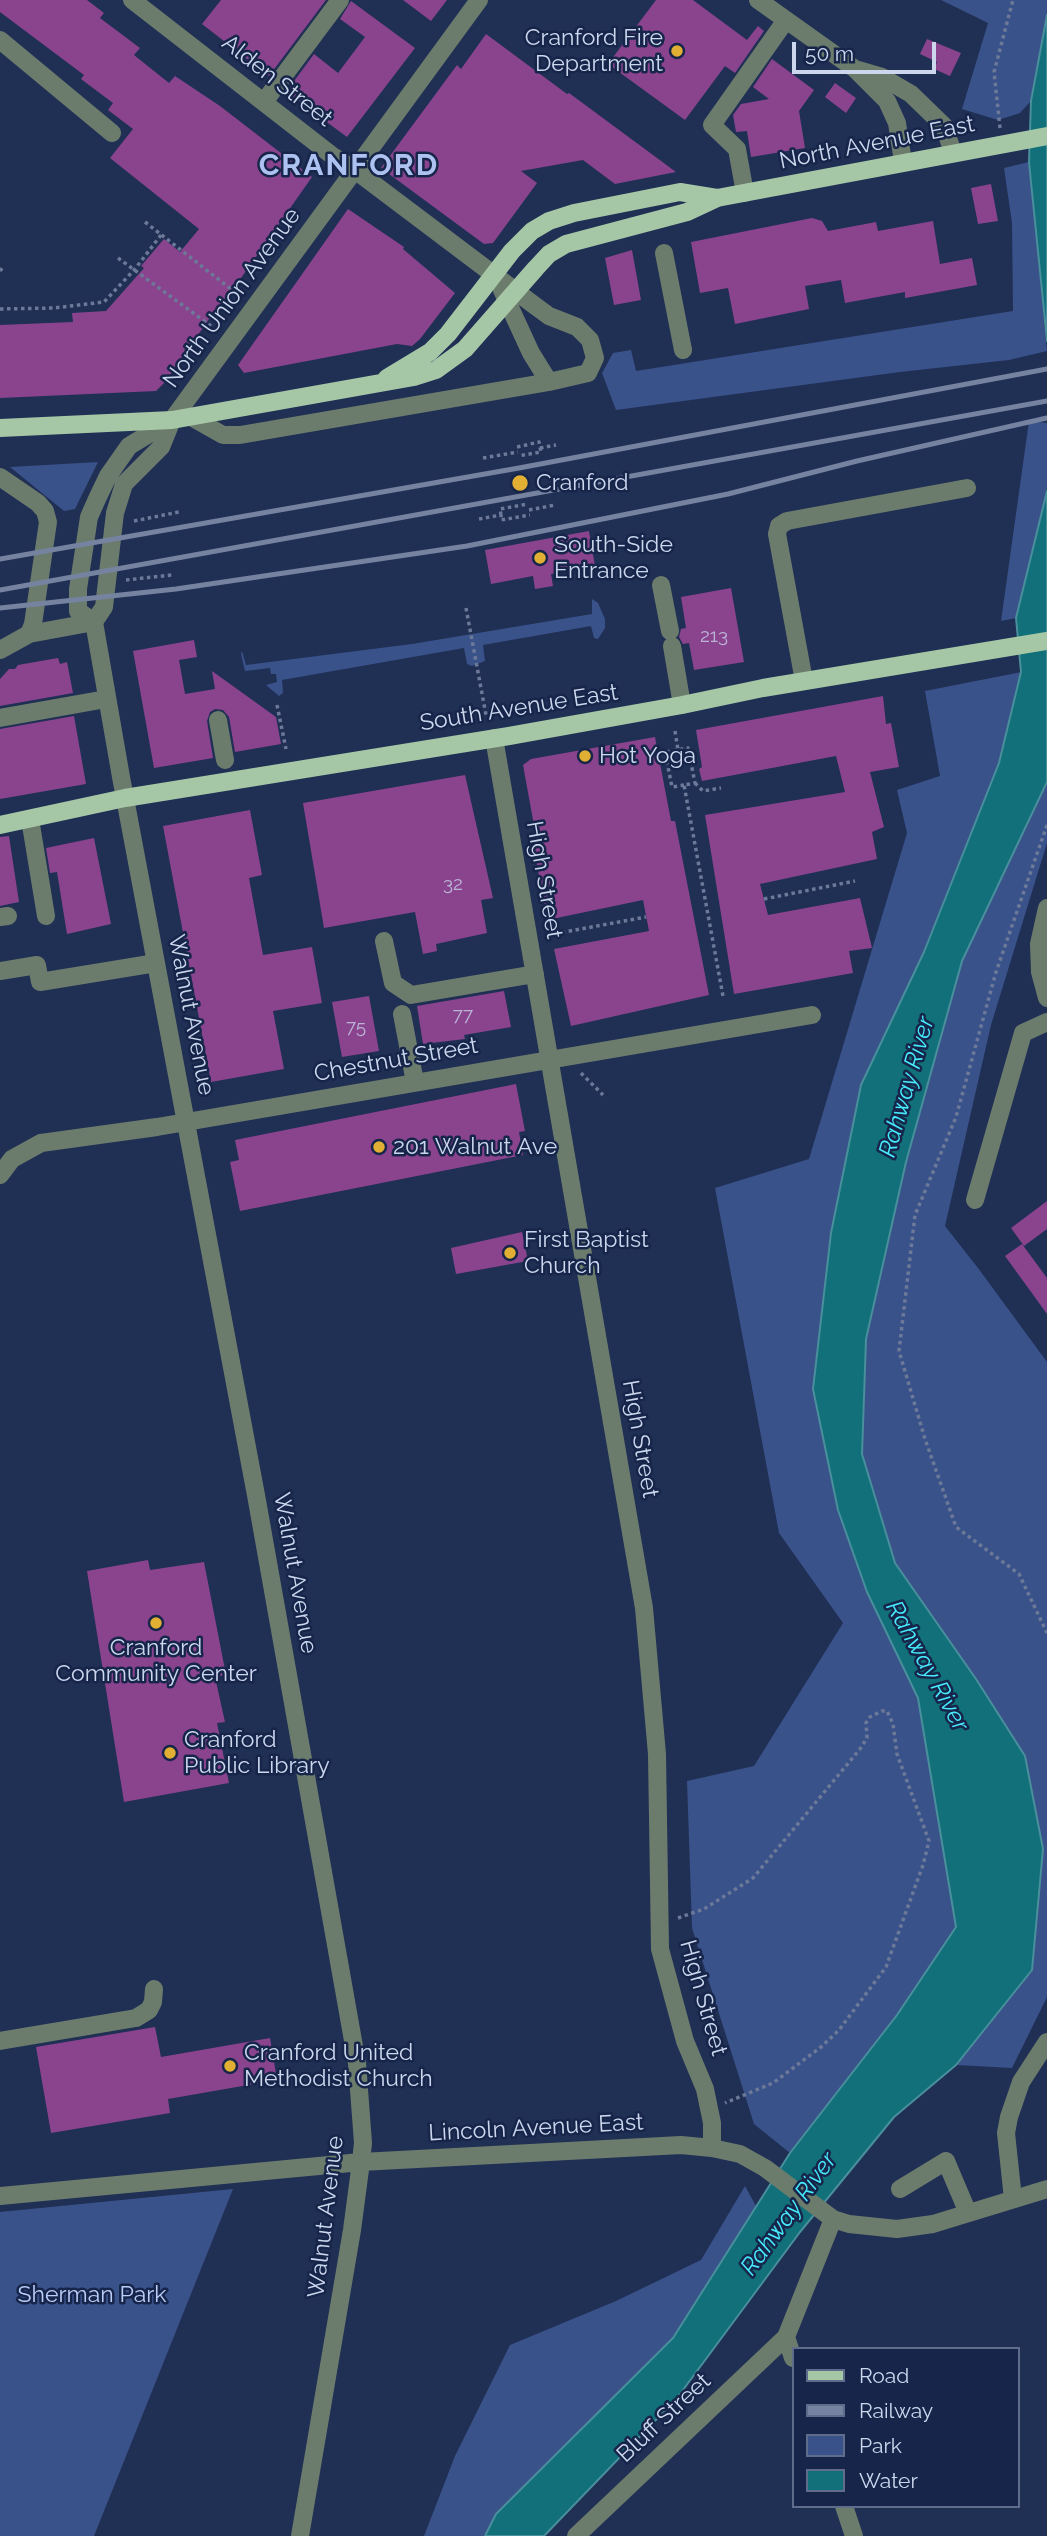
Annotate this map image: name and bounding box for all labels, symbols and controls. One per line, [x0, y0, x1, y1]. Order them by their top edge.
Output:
place label: Cranford Fire Department [525, 24, 663, 78]
scale bar [795, 28, 939, 72]
street label: Alden Street [216, 29, 338, 133]
text: 50 m [805, 41, 854, 66]
marker: Cranford Fire Department [669, 43, 685, 59]
street label: North Avenue East [777, 111, 977, 175]
district label: CRANFORD [260, 148, 438, 184]
street label: North Union Avenue [157, 203, 307, 393]
place label: Cranford [536, 469, 629, 497]
marker: Cranford [510, 473, 530, 493]
place label: South-Side Entrance [554, 531, 673, 585]
marker: South-Side Entrance [532, 550, 548, 566]
house number: 213 [700, 625, 728, 647]
street label: South Avenue East [418, 679, 620, 737]
place label: Hot Yoga [599, 742, 696, 770]
marker: Hot Yoga [577, 748, 593, 764]
street label: High Street [520, 819, 568, 941]
house number: 32 [443, 873, 463, 895]
street label: Walnut Avenue [162, 932, 220, 1098]
house number: 77 [453, 1004, 473, 1026]
water label: Rahway River [873, 1013, 941, 1161]
house number: 75 [346, 1016, 366, 1038]
street label: Chestnut Street [312, 1032, 480, 1088]
place label: 201 Walnut Ave [393, 1133, 557, 1161]
marker: 201 Walnut Ave [371, 1139, 387, 1155]
place label: First Baptist Church [524, 1226, 649, 1280]
marker: First Baptist Church [502, 1245, 518, 1261]
street label: High Street [616, 1378, 664, 1500]
street label: Walnut Avenue [267, 1490, 323, 1656]
water label: Rahway River [879, 1596, 975, 1736]
marker: Cranford Community Center [148, 1615, 164, 1631]
place label: Cranford Community Center [55, 1634, 257, 1688]
place label: Cranford Public Library [184, 1726, 330, 1780]
marker: Cranford Public Library [162, 1745, 178, 1761]
street label: High Street [673, 1937, 733, 2059]
place label: Cranford United Methodist Church [244, 2039, 433, 2093]
marker: Cranford United Methodist Church [222, 2058, 238, 2074]
street label: Lincoln Avenue East [428, 2109, 644, 2147]
street label: Walnut Avenue [302, 2134, 350, 2300]
water label: Rahway River [735, 2147, 843, 2281]
park label: Sherman Park [18, 2281, 166, 2309]
legend [792, 2347, 1019, 2508]
text: Road [859, 2363, 909, 2388]
street label: Bluff Street [611, 2368, 717, 2468]
text: Railway [859, 2398, 933, 2423]
text: Park [859, 2433, 902, 2458]
text: Water [859, 2468, 918, 2493]

